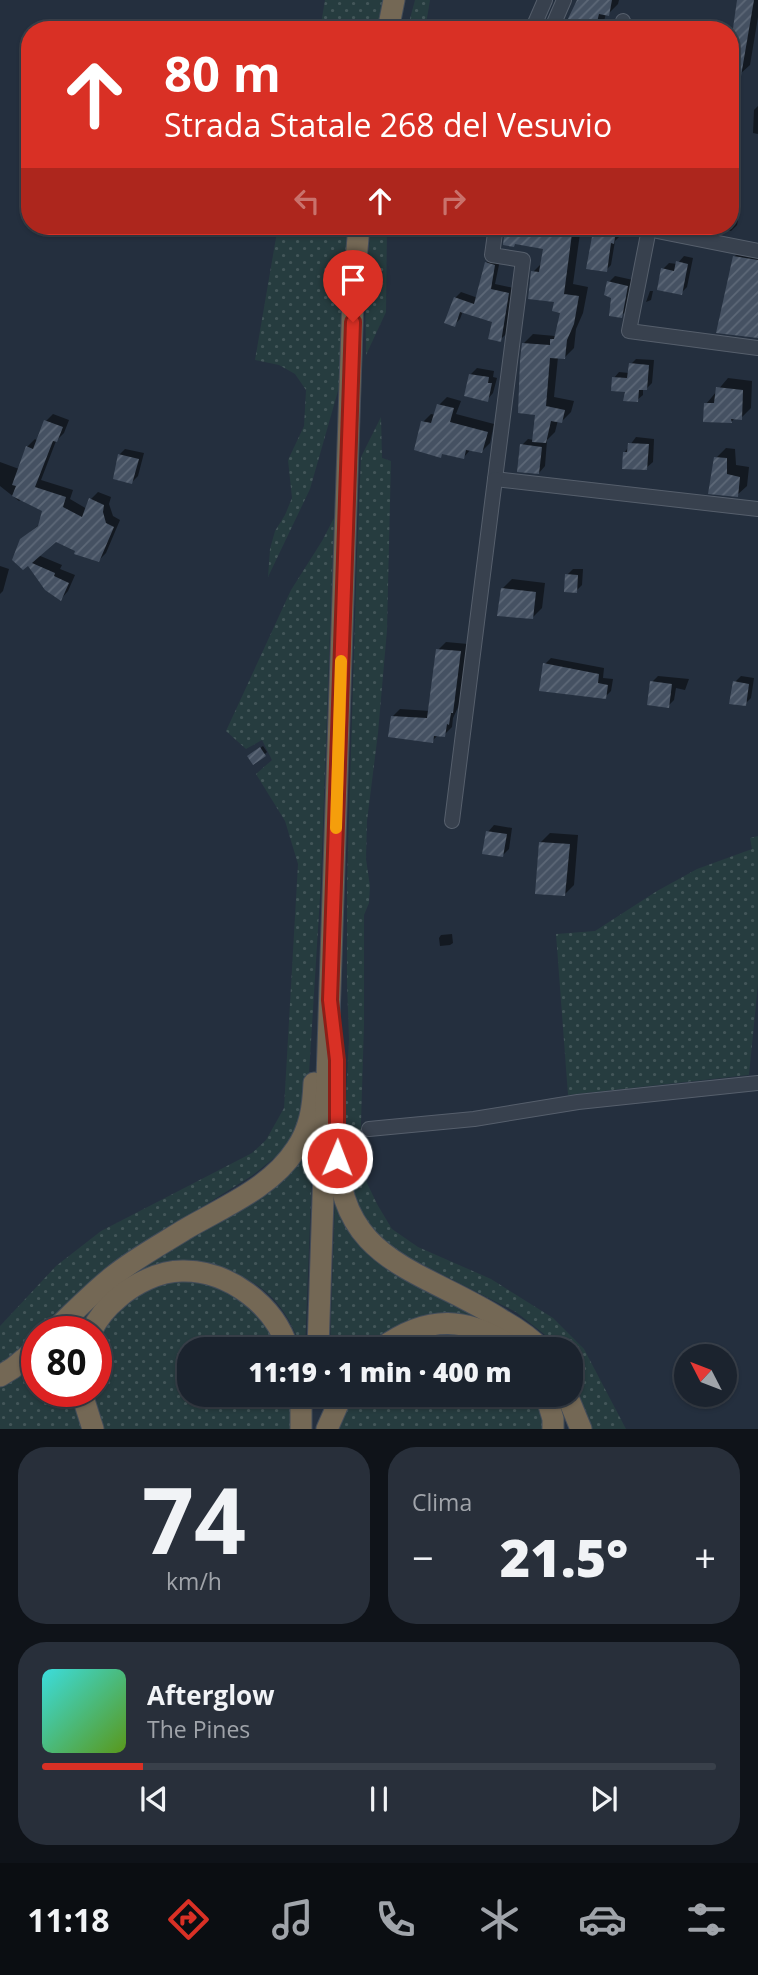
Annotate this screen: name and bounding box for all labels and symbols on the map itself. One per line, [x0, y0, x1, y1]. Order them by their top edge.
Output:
pin [323, 250, 383, 322]
position arrow [300, 1121, 374, 1195]
speed limit sign: 80 [21, 1316, 112, 1407]
north arrow [674, 1344, 737, 1407]

